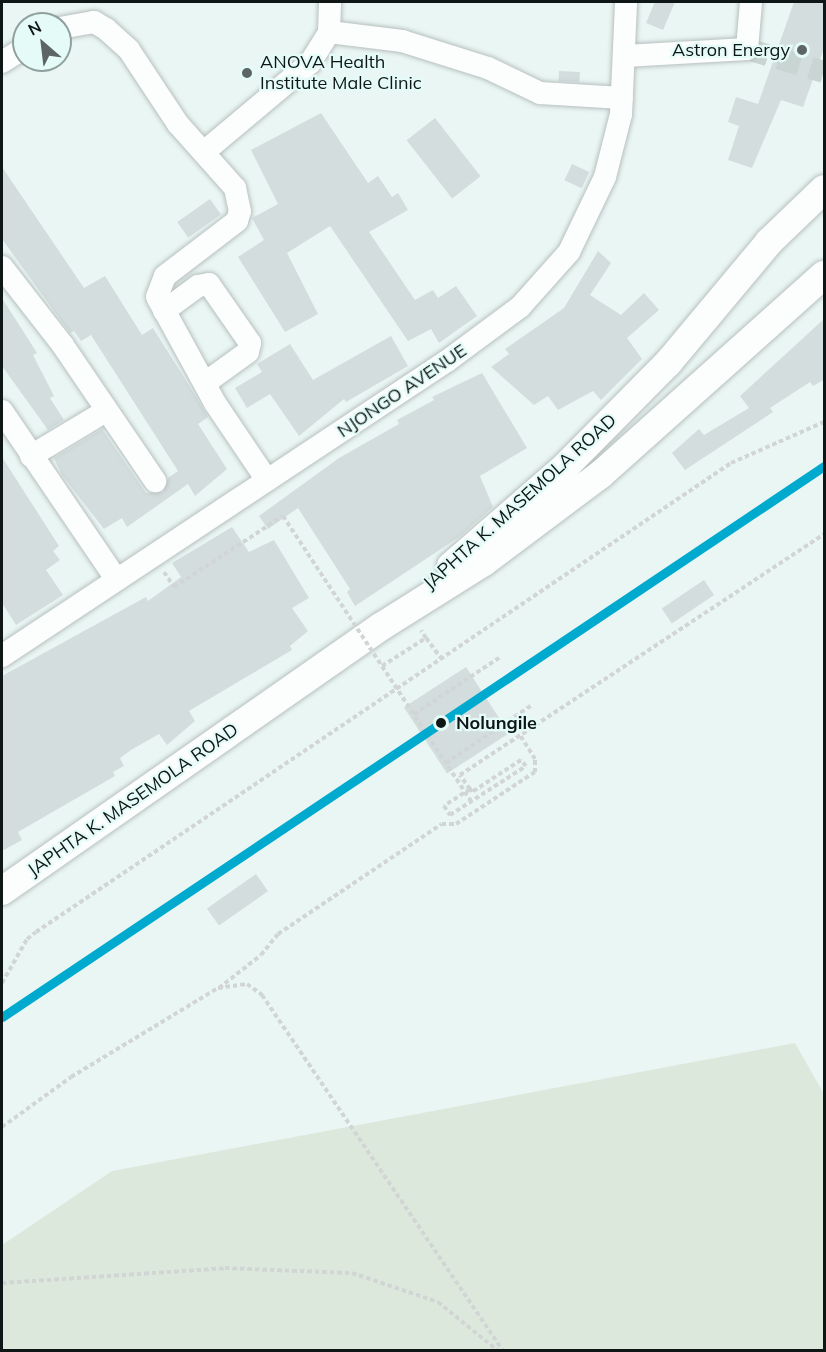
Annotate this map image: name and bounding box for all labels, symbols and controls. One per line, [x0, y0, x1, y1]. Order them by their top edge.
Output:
north arrow [12, 12, 72, 72]
text: N [24, 16, 45, 40]
place label: Astron Energy [672, 39, 790, 61]
marker: Astron Energy [795, 43, 809, 57]
place label: ANOVA Health Institute Male Clinic [260, 52, 422, 94]
marker: ANOVA Health Institute Male Clinic [238, 64, 256, 82]
street label: NJONGO AVENUE [333, 340, 471, 442]
street label: JAPHTA K. MASEMOLA ROAD [419, 410, 621, 594]
place label: Nolungile [456, 712, 537, 734]
marker: Nolungile [431, 713, 451, 733]
street label: JAPHTA K. MASEMOLA ROAD [23, 719, 243, 881]

